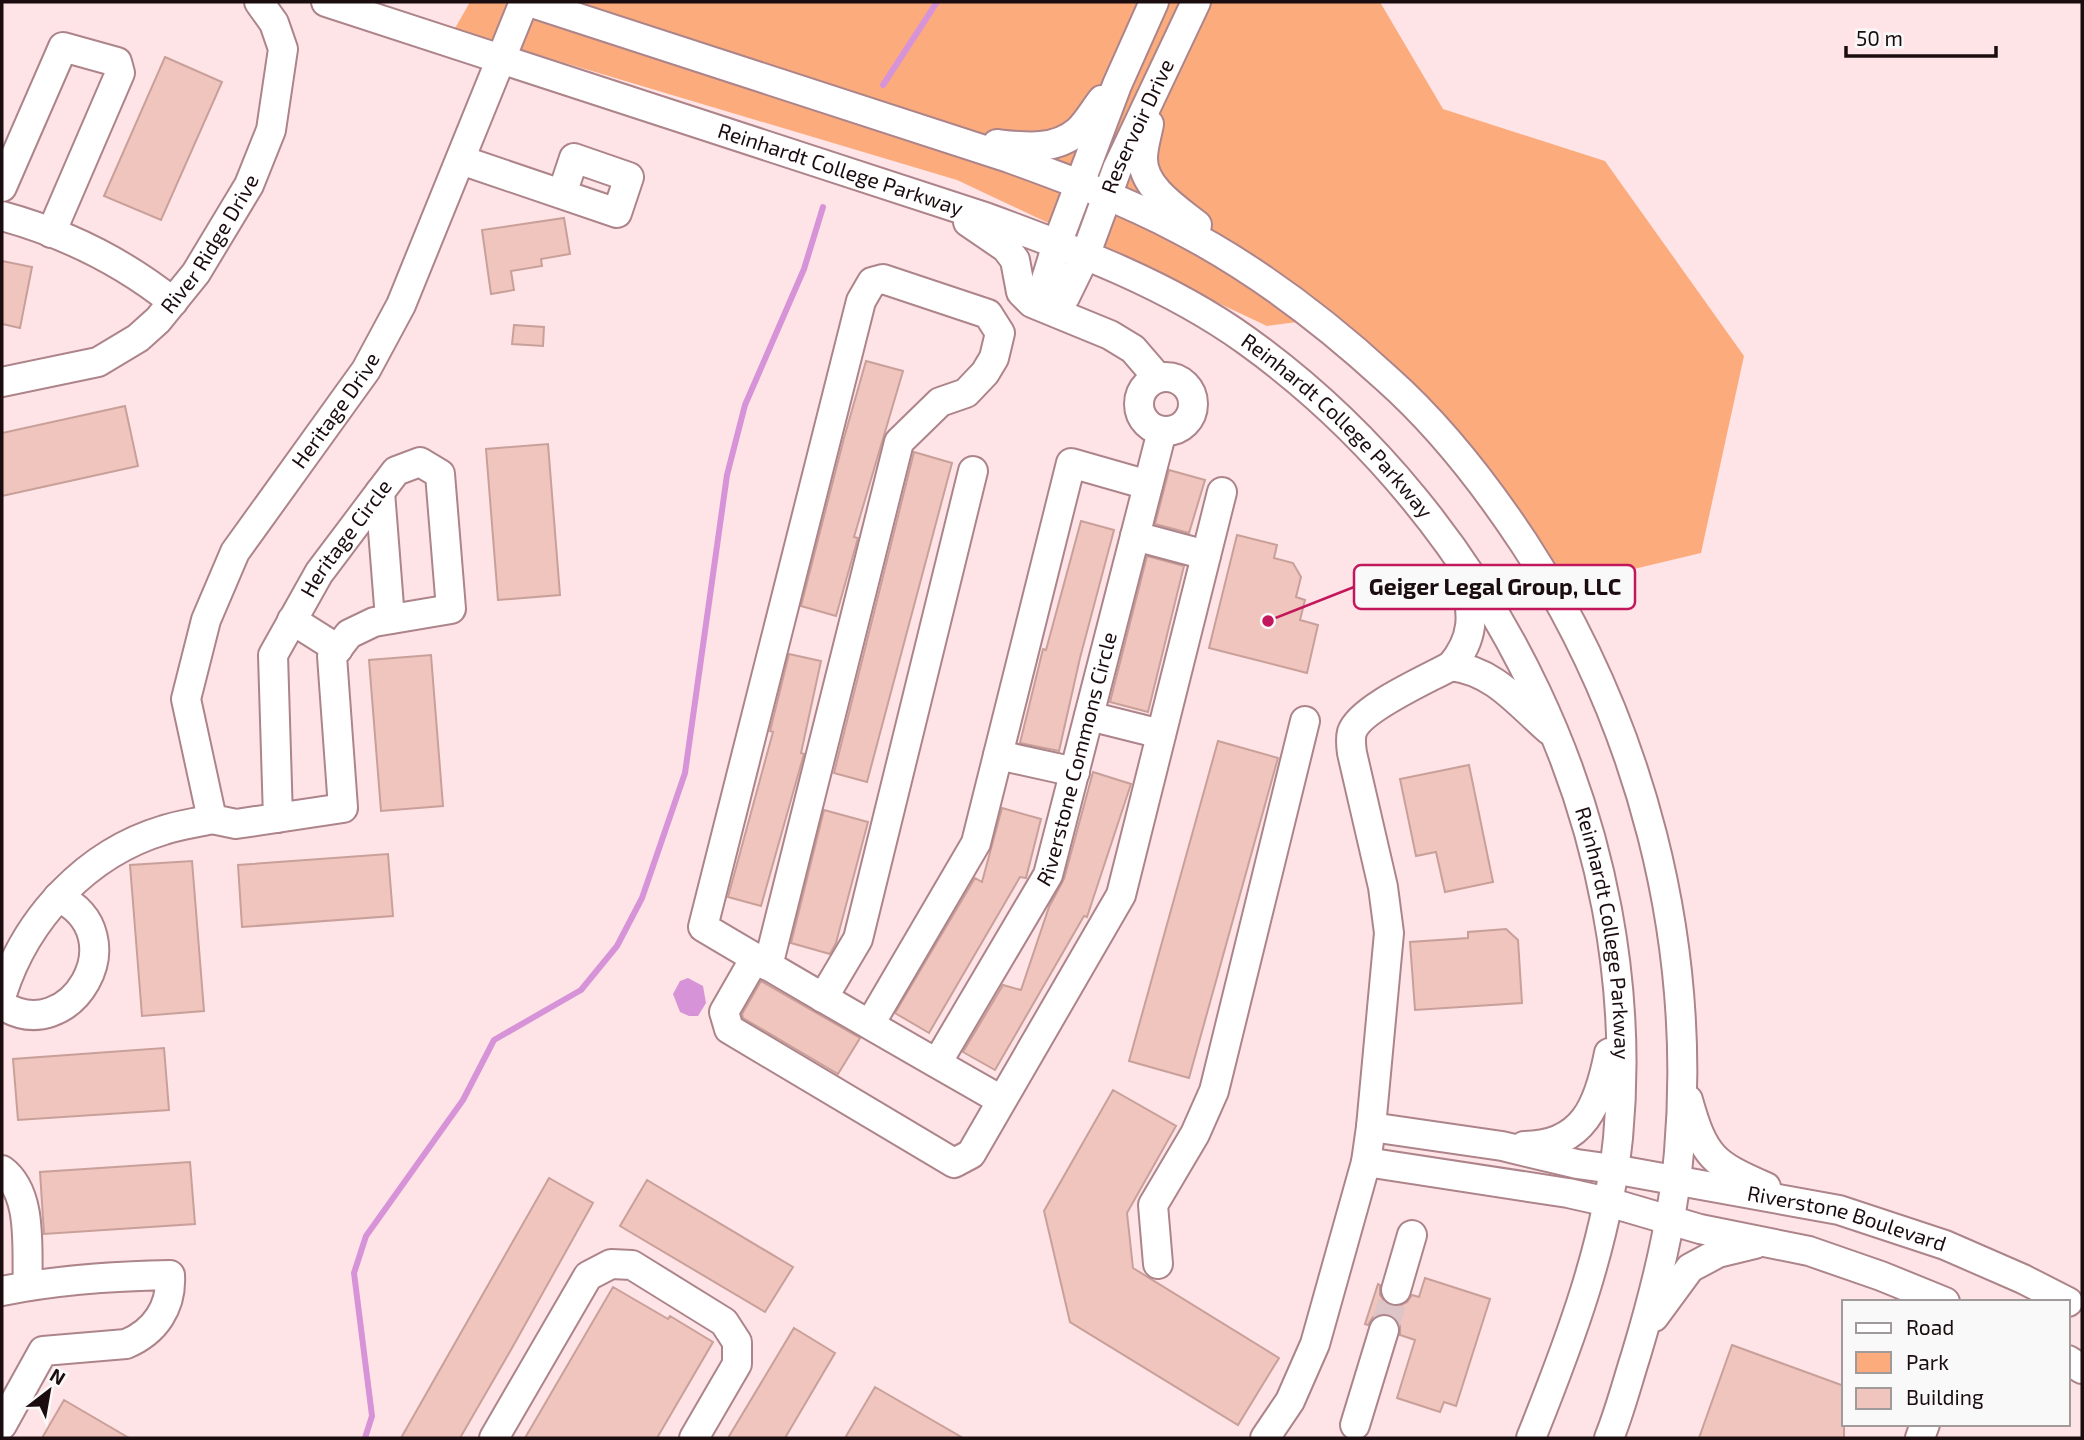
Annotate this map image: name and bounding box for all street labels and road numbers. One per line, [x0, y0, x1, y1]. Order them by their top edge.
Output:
street label: Reservoir Drive [1095, 55, 1178, 197]
street label: Reinhardt College Parkway [715, 117, 967, 220]
street label: River Ridge Drive [155, 171, 263, 318]
street label: Reinhardt College Parkway [1237, 327, 1439, 523]
street label: Heritage Drive [285, 348, 384, 473]
street label: Heritage Circle [294, 474, 396, 601]
street label: Riverstone Commons Circle [1030, 629, 1121, 890]
street label: Reinhardt College Parkway [1571, 803, 1636, 1060]
street label: Riverstone Boulevard [1746, 1180, 1950, 1256]

